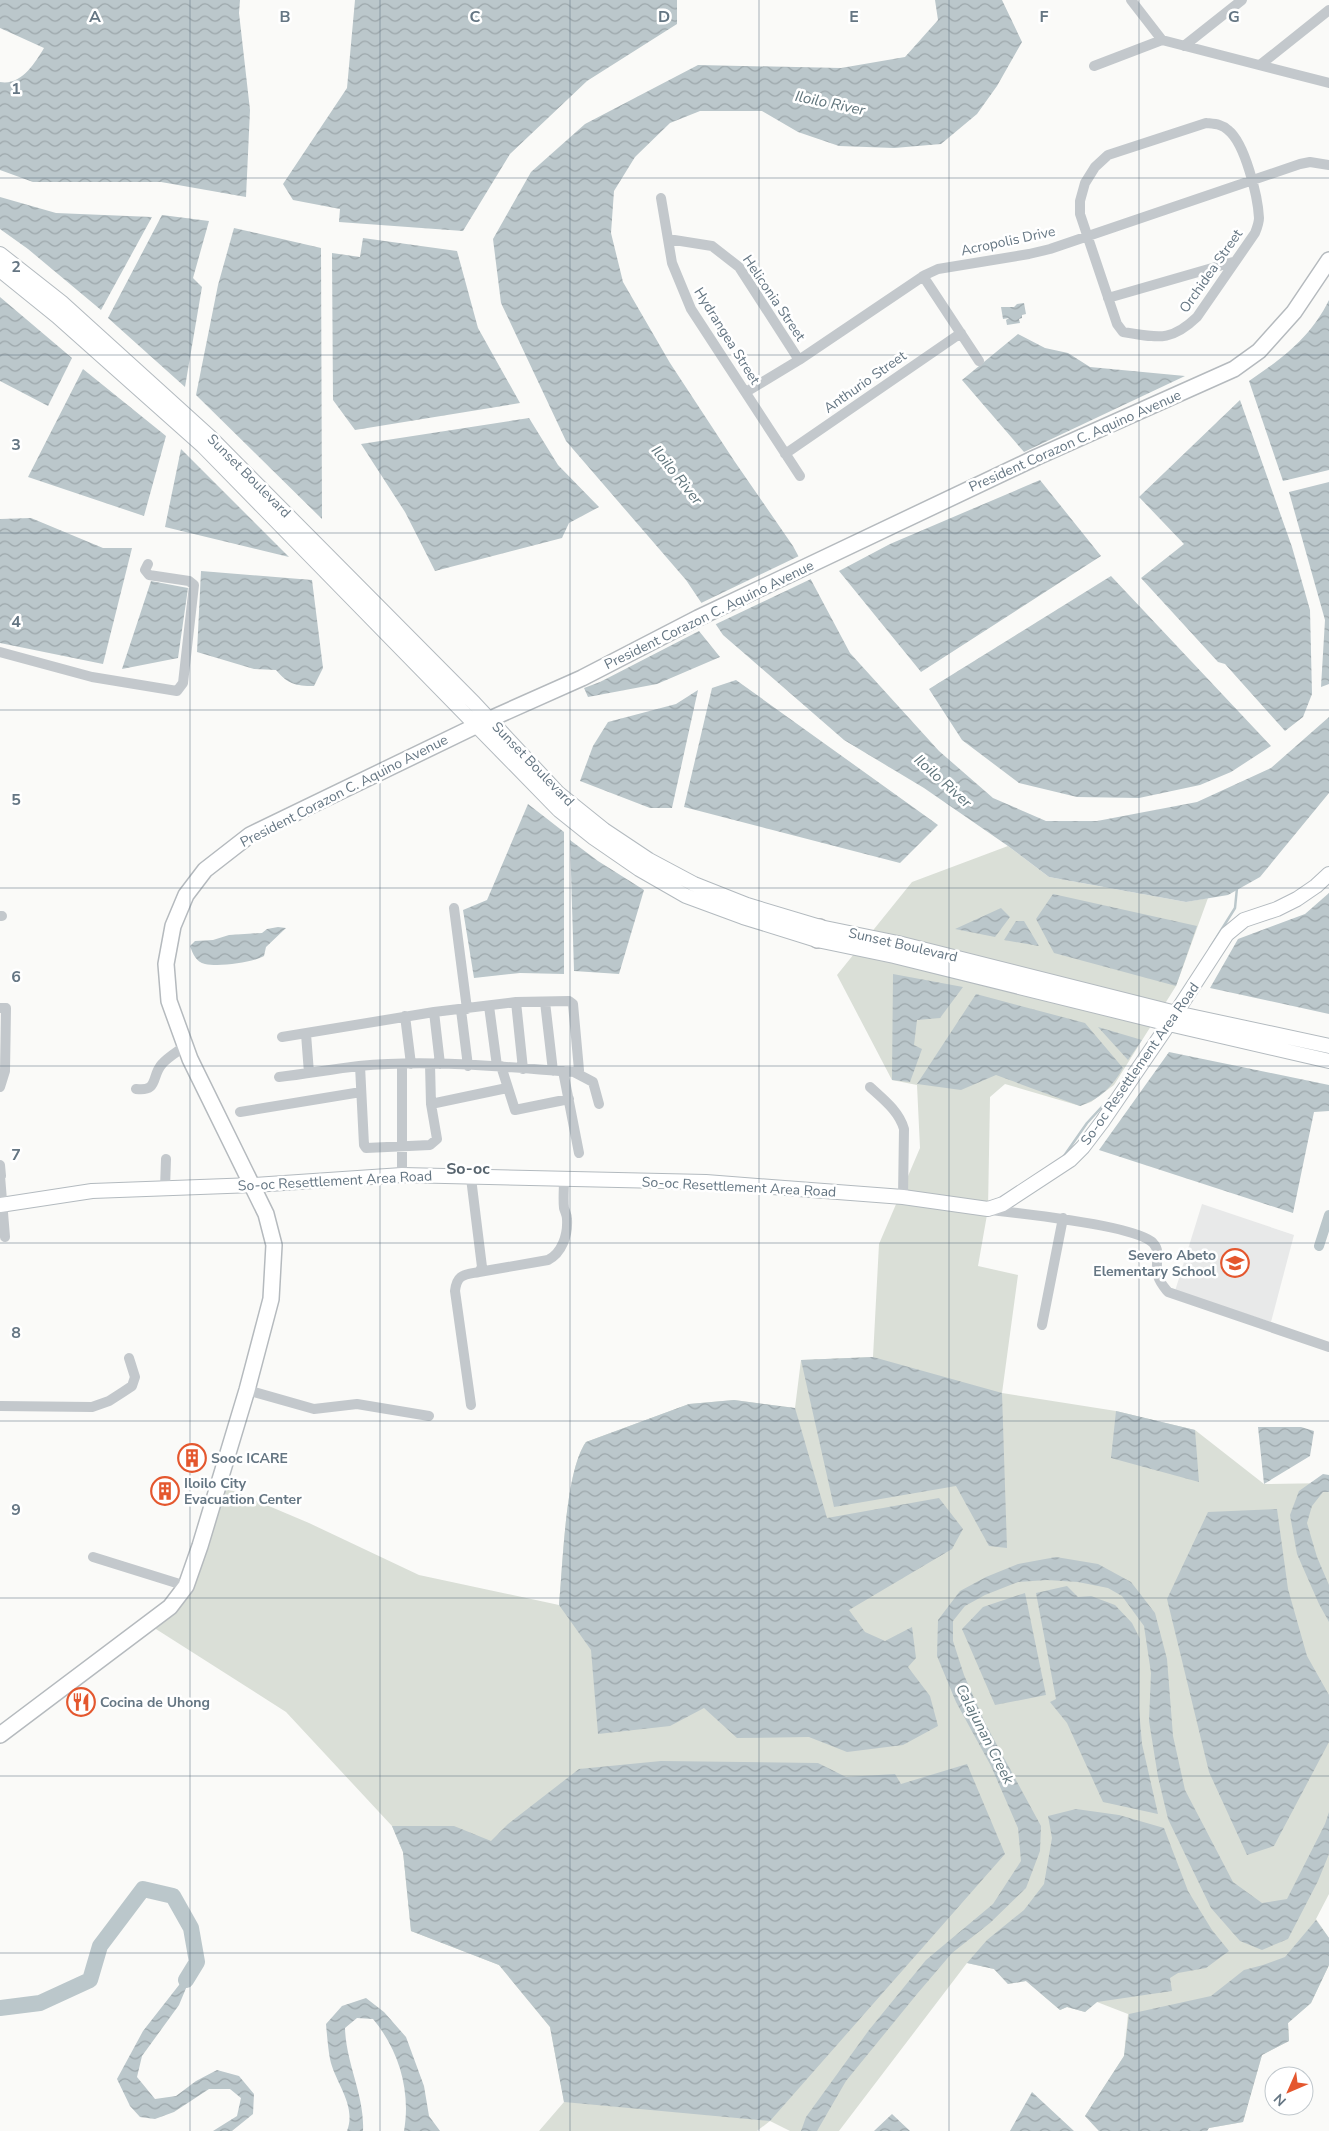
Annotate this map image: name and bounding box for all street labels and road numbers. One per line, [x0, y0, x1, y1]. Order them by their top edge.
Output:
street label: Acropolis Drive [959, 222, 1057, 260]
street label: Orchidea Street [1175, 225, 1247, 317]
street label: Heliconia Street [738, 251, 810, 345]
street label: Hydrangea Street [690, 284, 765, 388]
street label: Anthurio Street [820, 346, 910, 418]
street label: President Corazon C. Aquino Avenue [966, 385, 1184, 497]
street label: Sunset Boulevard [203, 430, 295, 522]
street label: President Corazon C. Aquino Avenue [601, 556, 817, 674]
street label: Sunset Boulevard [488, 717, 578, 811]
street label: President Corazon C. Aquino Avenue [237, 730, 451, 852]
street label: Sunset Boulevard [847, 923, 959, 967]
street label: So-oc Resettlement Area Road [1076, 979, 1204, 1149]
street label: So-oc Resettlement Area Road [237, 1166, 433, 1196]
street label: So-oc Resettlement Area Road [641, 1172, 837, 1202]

